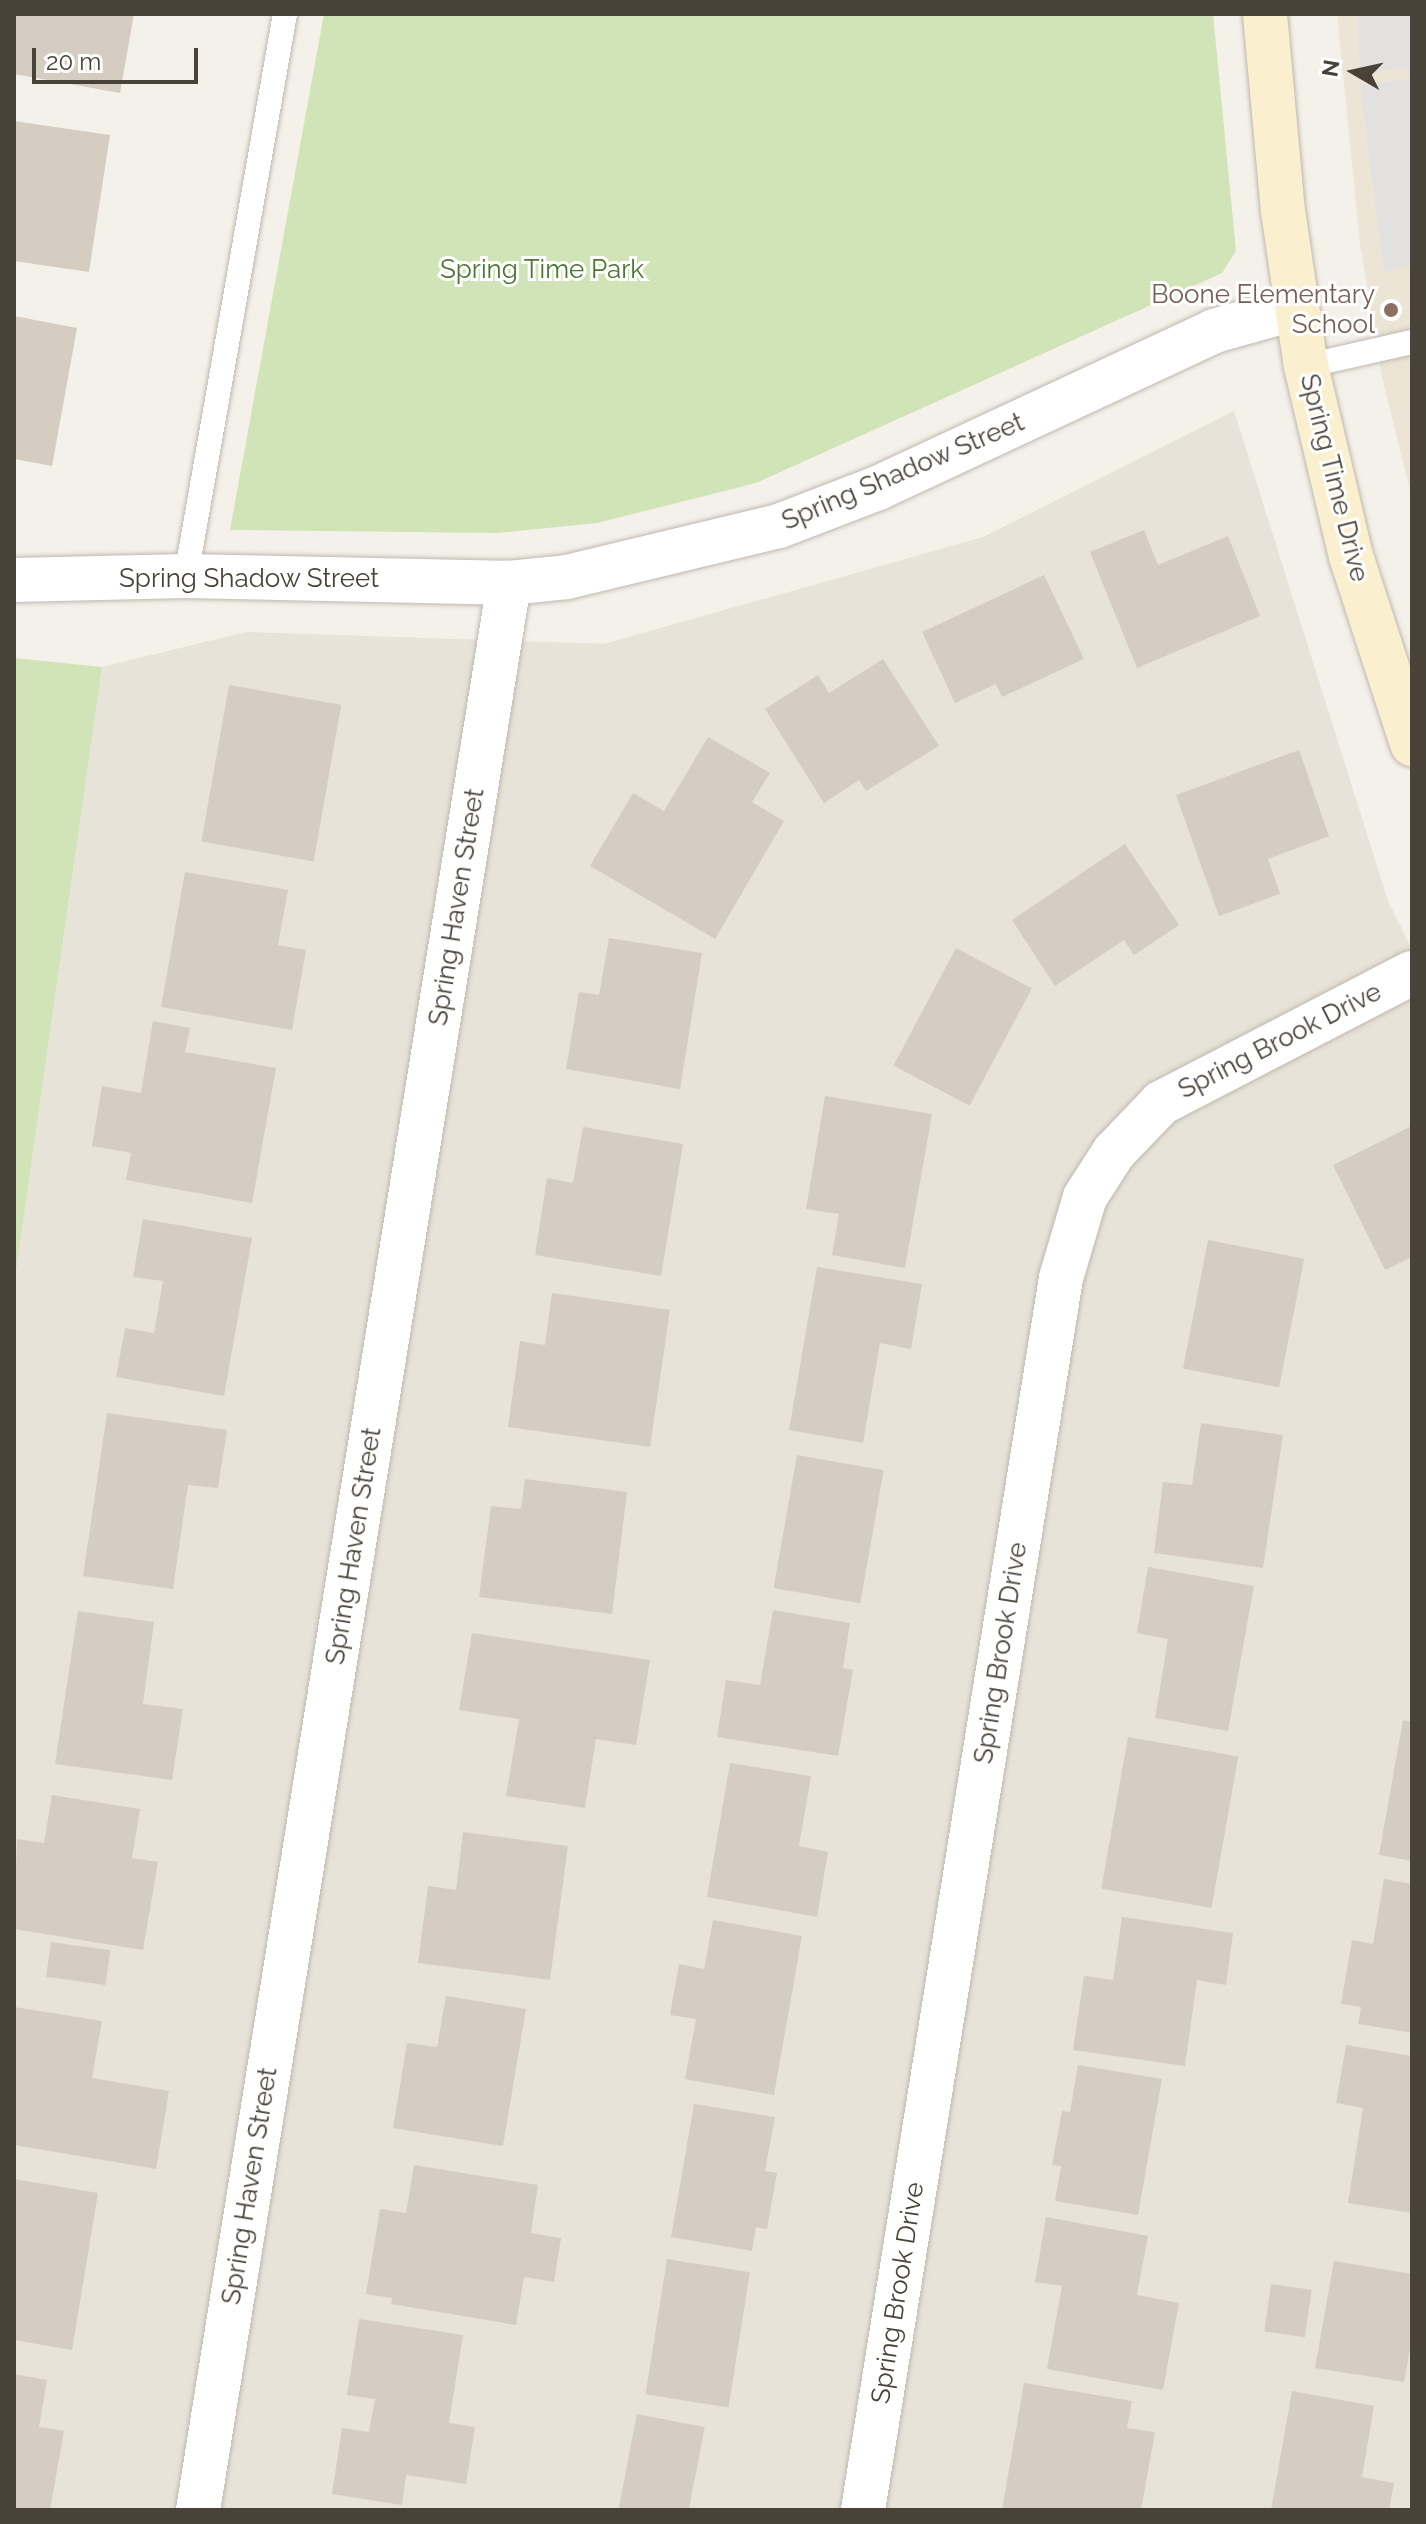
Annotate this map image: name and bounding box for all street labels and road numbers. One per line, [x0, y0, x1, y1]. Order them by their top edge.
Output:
street label: Spring Time Drive [1293, 370, 1375, 586]
street label: Spring Shadow Street [777, 407, 1029, 537]
street label: Spring Shadow Street [119, 563, 379, 595]
street label: Spring Haven Street [423, 786, 491, 1028]
street label: Spring Brook Drive [1173, 976, 1387, 1106]
street label: Spring Haven Street [320, 1425, 388, 1667]
street label: Spring Brook Drive [968, 1540, 1034, 1766]
street label: Spring Haven Street [216, 2065, 284, 2307]
street label: Spring Brook Drive [865, 2180, 931, 2406]

